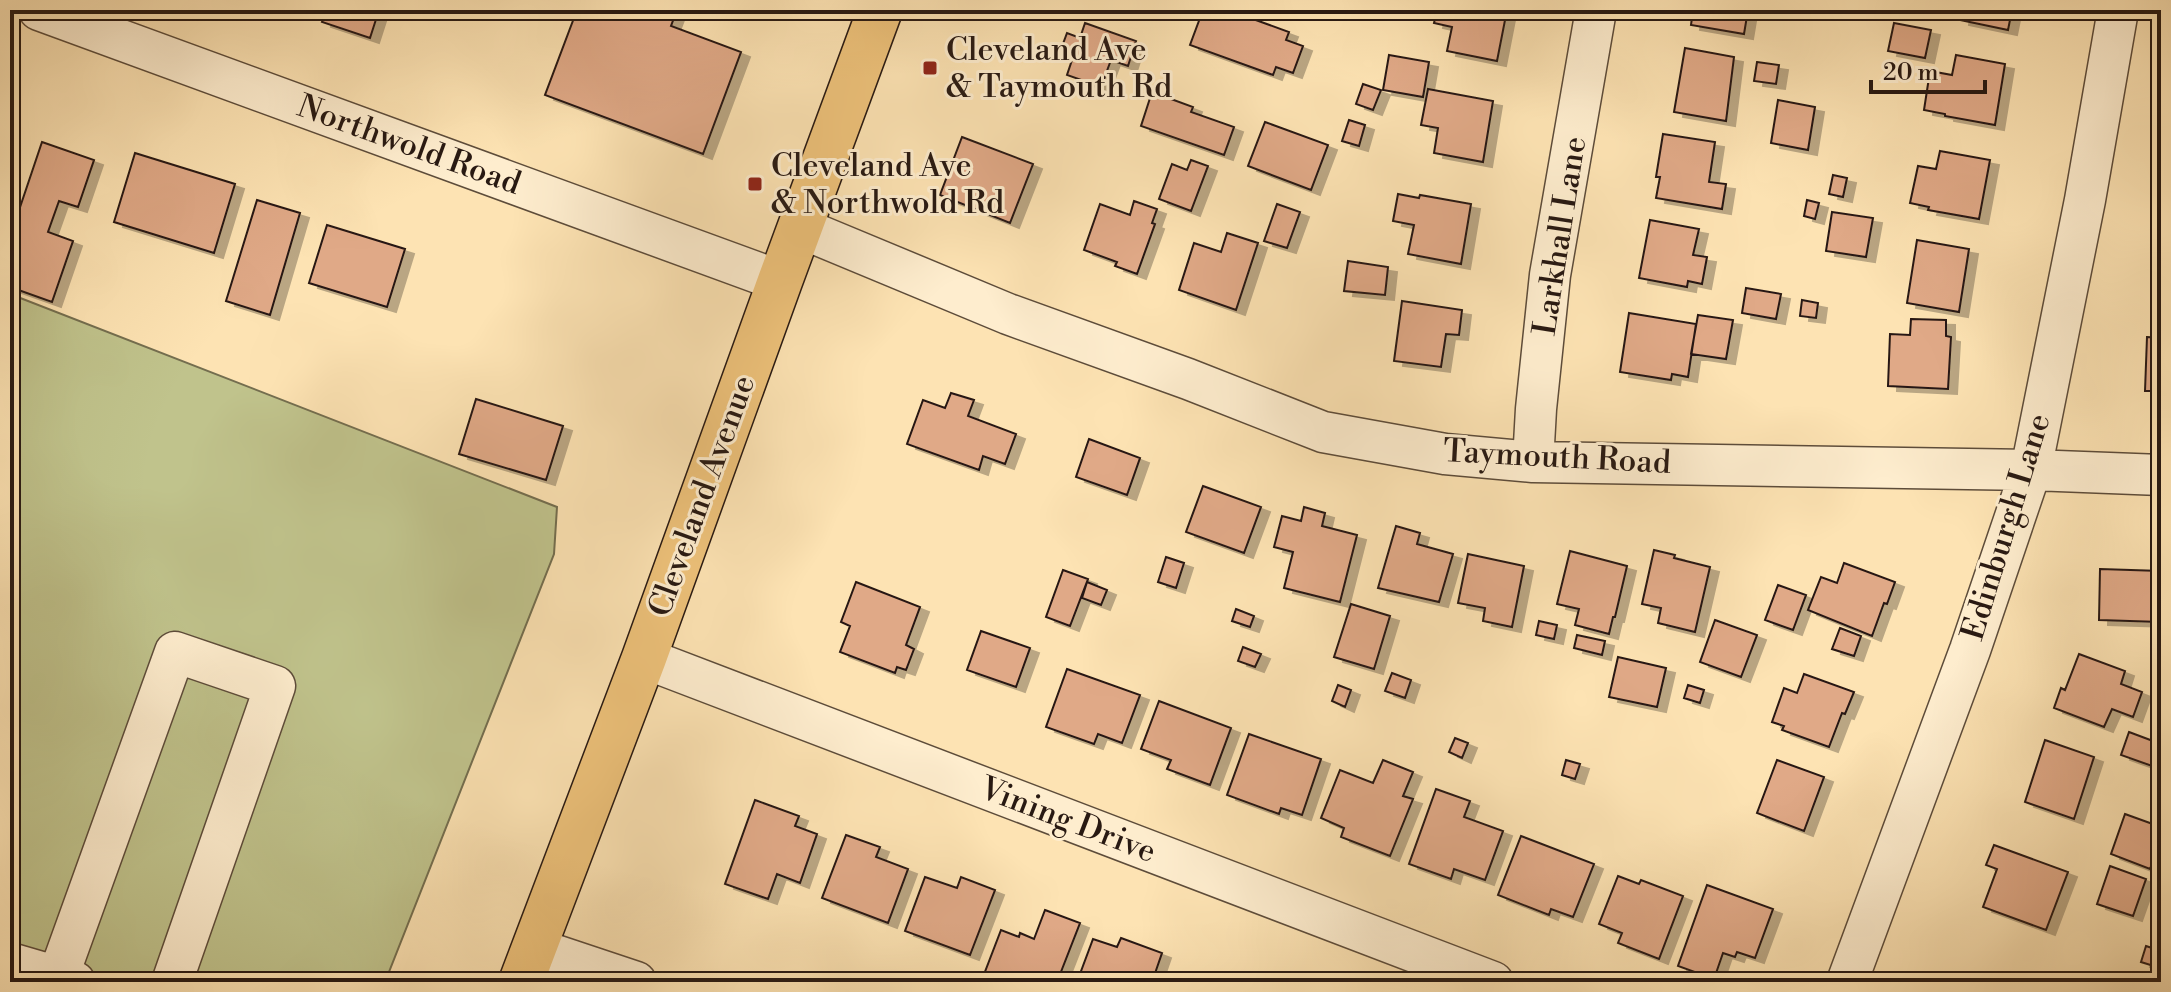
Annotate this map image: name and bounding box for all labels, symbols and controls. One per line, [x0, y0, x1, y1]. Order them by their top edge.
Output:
place label: Cleveland Ave & Taymouth Rd [946, 30, 1172, 107]
scale bar [1871, 44, 1985, 94]
text: 20 m [1883, 58, 1939, 88]
marker: Cleveland Ave & Taymouth Rd [921, 59, 939, 77]
street label: Northwold Road [292, 86, 526, 204]
street label: Larkhall Lane [1525, 134, 1595, 338]
place label: Cleveland Ave & Northwold Rd [771, 146, 1004, 223]
marker: Cleveland Ave & Northwold Rd [746, 175, 764, 193]
street label: Cleveland Avenue [640, 370, 764, 622]
street label: Edinburgh Lane [1953, 409, 2059, 645]
street label: Taymouth Road [1442, 431, 1672, 483]
street label: Vining Drive [974, 768, 1162, 872]

